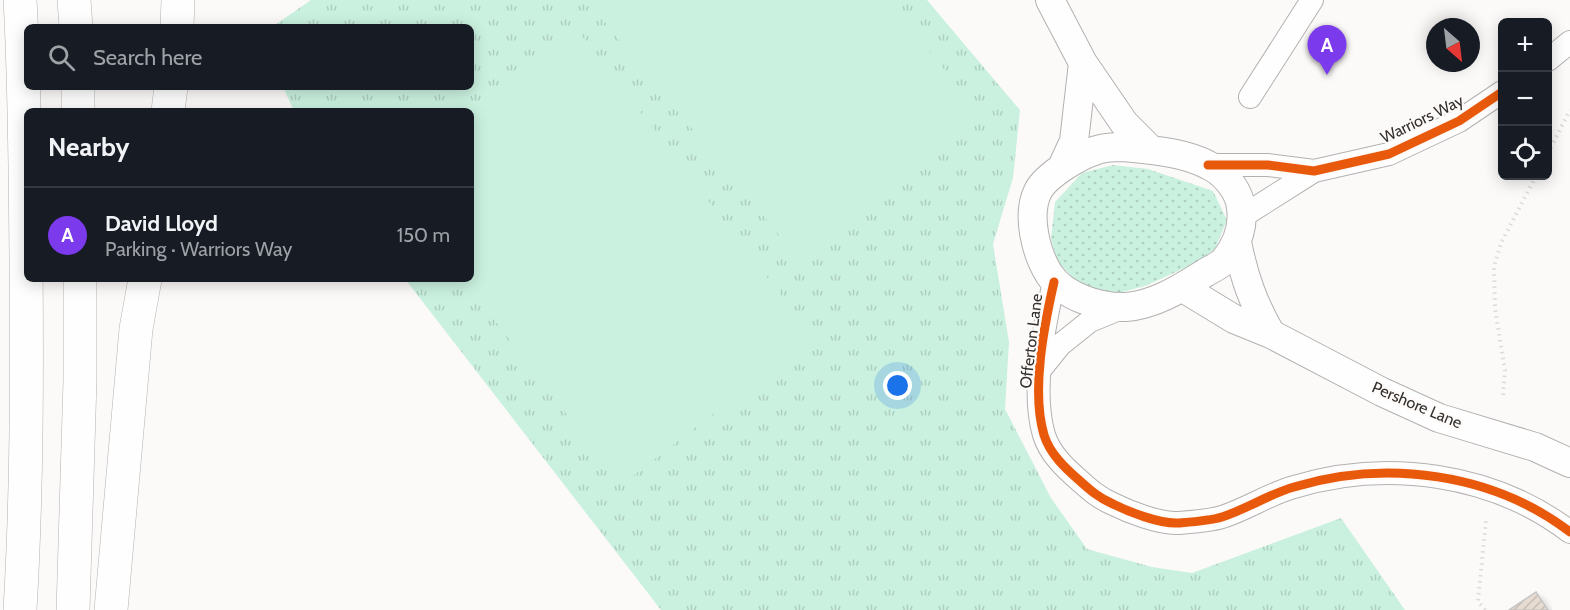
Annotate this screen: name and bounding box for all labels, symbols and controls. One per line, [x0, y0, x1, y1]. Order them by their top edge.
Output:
north arrow [1426, 18, 1480, 72]
map controls [1498, 18, 1552, 180]
button: + [1498, 18, 1552, 72]
search box [24, 24, 474, 90]
pin: A [1308, 26, 1346, 75]
icon: search [45, 41, 78, 74]
text: Search here [93, 44, 202, 71]
button: − [1498, 72, 1552, 126]
street label: Warriors Way [1378, 91, 1466, 147]
button: locate [1498, 126, 1552, 180]
text: Nearby [48, 131, 129, 163]
text: David Lloyd [105, 210, 218, 237]
text: A [61, 223, 74, 247]
text: 150 m [397, 223, 450, 247]
text: Parking · Warriors Way [105, 237, 292, 261]
street label: Offerton Lane [1016, 292, 1046, 390]
your location [883, 371, 912, 400]
street label: Pershore Lane [1369, 378, 1465, 432]

